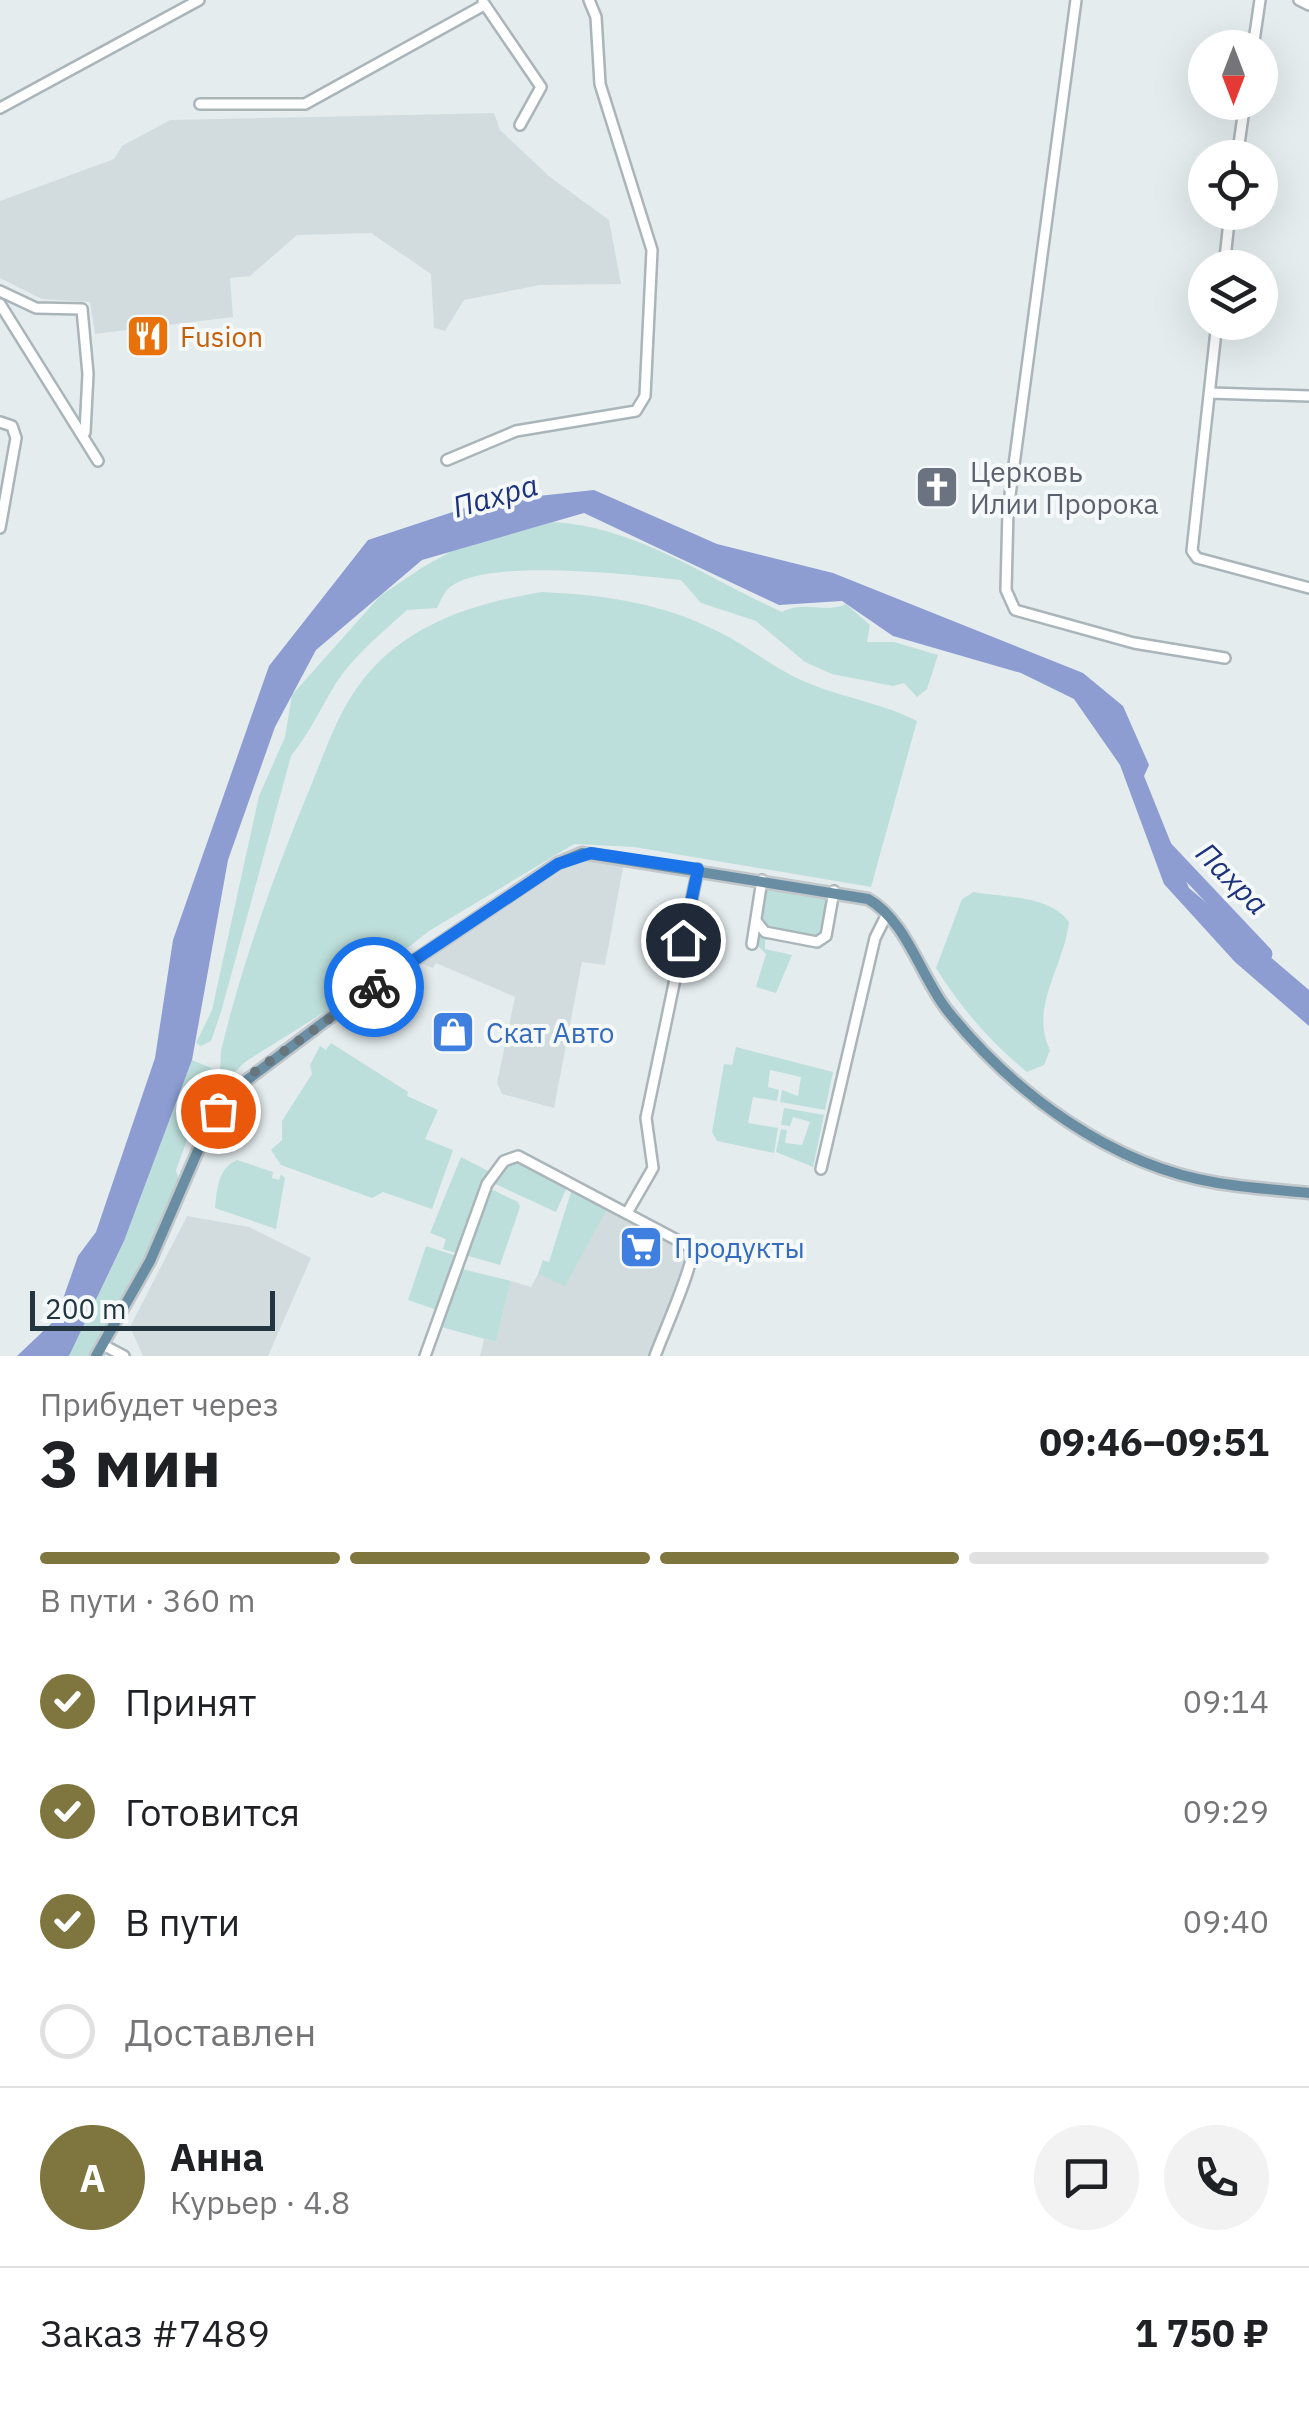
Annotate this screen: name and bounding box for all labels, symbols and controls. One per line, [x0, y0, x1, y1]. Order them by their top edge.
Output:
north arrow [1188, 30, 1278, 120]
map controls [1188, 30, 1278, 340]
button: locate [1188, 140, 1278, 230]
button: layers [1188, 250, 1278, 340]
restaurant icon: Fusion [125, 313, 171, 359]
place label: Fusion [180, 318, 263, 355]
place label: Церковь Илии Пророка [970, 453, 1159, 522]
water label: Пахра [448, 464, 542, 526]
church icon: Церковь Илии Пророка [914, 464, 960, 510]
water label: Пахра [1188, 833, 1278, 923]
pin [641, 898, 726, 983]
icon: home [656, 913, 711, 968]
courier [324, 937, 424, 1037]
icon: bike [347, 960, 402, 1015]
shop icon: Скат Авто [430, 1009, 476, 1055]
place label: Скат Авто [486, 1014, 615, 1051]
pin [176, 1069, 261, 1154]
icon: bag [191, 1084, 246, 1139]
supermarket icon: Продукты [618, 1224, 664, 1270]
place label: Продукты [674, 1229, 805, 1266]
scale bar [30, 1286, 275, 1330]
text: 200 m [45, 1290, 126, 1327]
text: Прибудет через [40, 1383, 279, 1425]
text: 09:46–09:51 [1039, 1417, 1269, 1466]
text: 3 мин [40, 1420, 221, 1505]
text: В пути · 360 m [40, 1579, 256, 1621]
icon: check [40, 1674, 95, 1729]
text: Принят [125, 1677, 256, 1726]
text: 09:14 [1183, 1680, 1269, 1722]
icon: check [40, 1784, 95, 1839]
text: Готовится [125, 1787, 300, 1836]
text: 09:29 [1183, 1790, 1269, 1832]
icon: check [40, 1894, 95, 1949]
text: В пути [125, 1897, 240, 1946]
text: 09:40 [1183, 1900, 1269, 1942]
text: Доставлен [125, 2007, 316, 2056]
button: chat [1034, 2125, 1139, 2230]
button: phone [1164, 2125, 1269, 2230]
text: Анна [170, 2132, 264, 2181]
text: А [79, 2153, 106, 2202]
text: Курьер · 4.8 [170, 2181, 350, 2223]
text: Заказ #7489 [40, 2308, 270, 2357]
text: 1 750 ₽ [1135, 2308, 1269, 2357]

